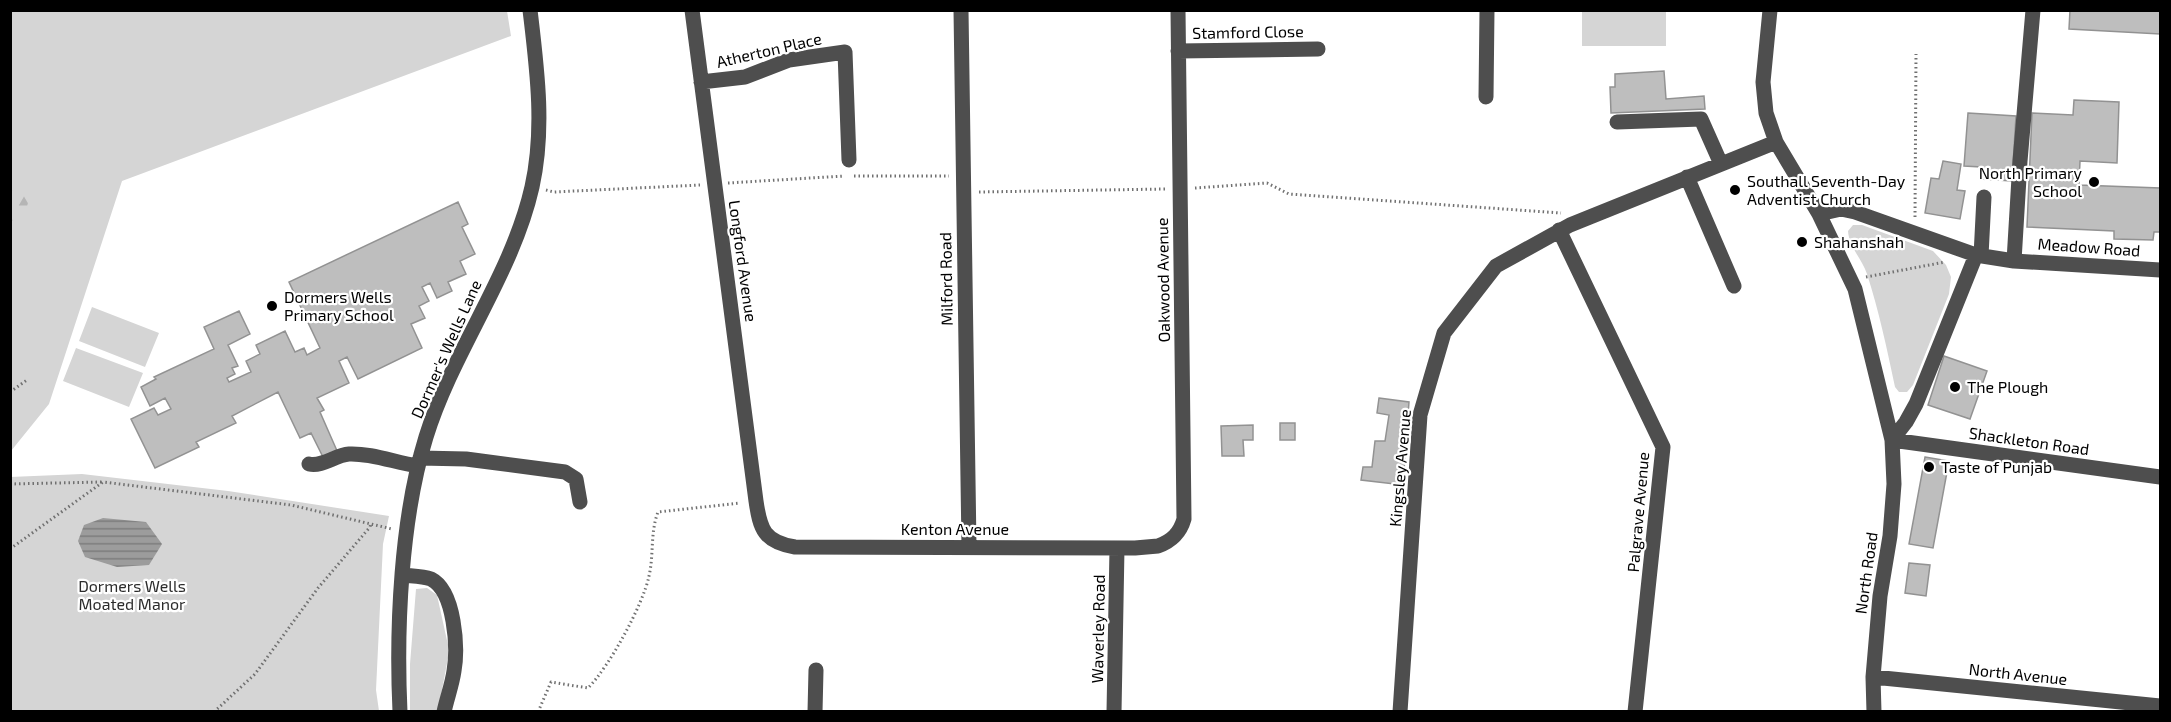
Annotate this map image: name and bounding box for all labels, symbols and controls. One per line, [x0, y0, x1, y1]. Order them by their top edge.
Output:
street label: Stamford Close [1192, 21, 1304, 42]
street label: Atherton Place [714, 28, 823, 71]
place label: North Primary School [1979, 163, 2083, 200]
place label: Southall Seventh-Day Adventist Church [1747, 171, 1906, 208]
marker: North Primary School [2087, 175, 2101, 189]
marker: Southall Seventh-Day Adventist Church [1728, 183, 1742, 197]
street label: Longford Avenue [726, 199, 761, 323]
street label: Oakwood Avenue [1152, 217, 1173, 343]
street label: Milford Road [935, 232, 956, 326]
place label: Shahanshah [1814, 232, 1904, 251]
street label: Meadow Road [2037, 233, 2141, 260]
marker: Shahanshah [1795, 235, 1809, 249]
street label: Dormer's Wells Lane [406, 277, 485, 421]
place label: Dormers Wells Primary School [284, 287, 394, 324]
marker: Dormers Wells Primary School [265, 299, 279, 313]
place label: The Plough [1967, 377, 2048, 396]
marker: The Plough [1948, 380, 1962, 394]
street label: Kingsley Avenue [1385, 408, 1414, 528]
street label: Shackleton Road [1968, 423, 2090, 458]
street label: Palgrave Avenue [1623, 451, 1652, 573]
place label: Taste of Punjab [1941, 457, 2052, 477]
marker: Taste of Punjab [1922, 460, 1936, 474]
street label: Kenton Avenue [901, 519, 1009, 538]
street label: North Road [1850, 531, 1881, 615]
street label: Waverley Road [1087, 574, 1108, 684]
park label: Dormers Wells Moated Manor [78, 576, 186, 613]
street label: North Avenue [1968, 659, 2068, 688]

